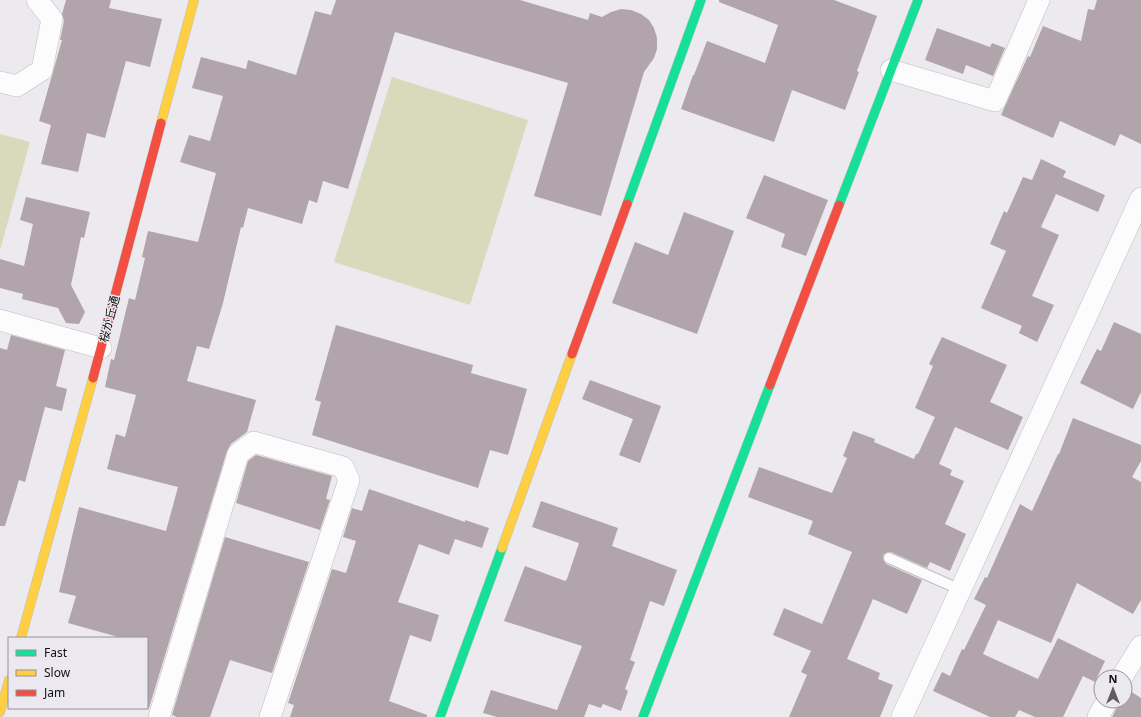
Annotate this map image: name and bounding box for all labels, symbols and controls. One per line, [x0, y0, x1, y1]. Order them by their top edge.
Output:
street label: 桜が丘通 [95, 294, 123, 344]
legend [8, 637, 148, 709]
text: Fast [44, 644, 68, 661]
text: Slow [44, 664, 71, 681]
north arrow [1093, 669, 1133, 709]
text: N [1109, 671, 1117, 686]
text: Jam [43, 684, 65, 701]

